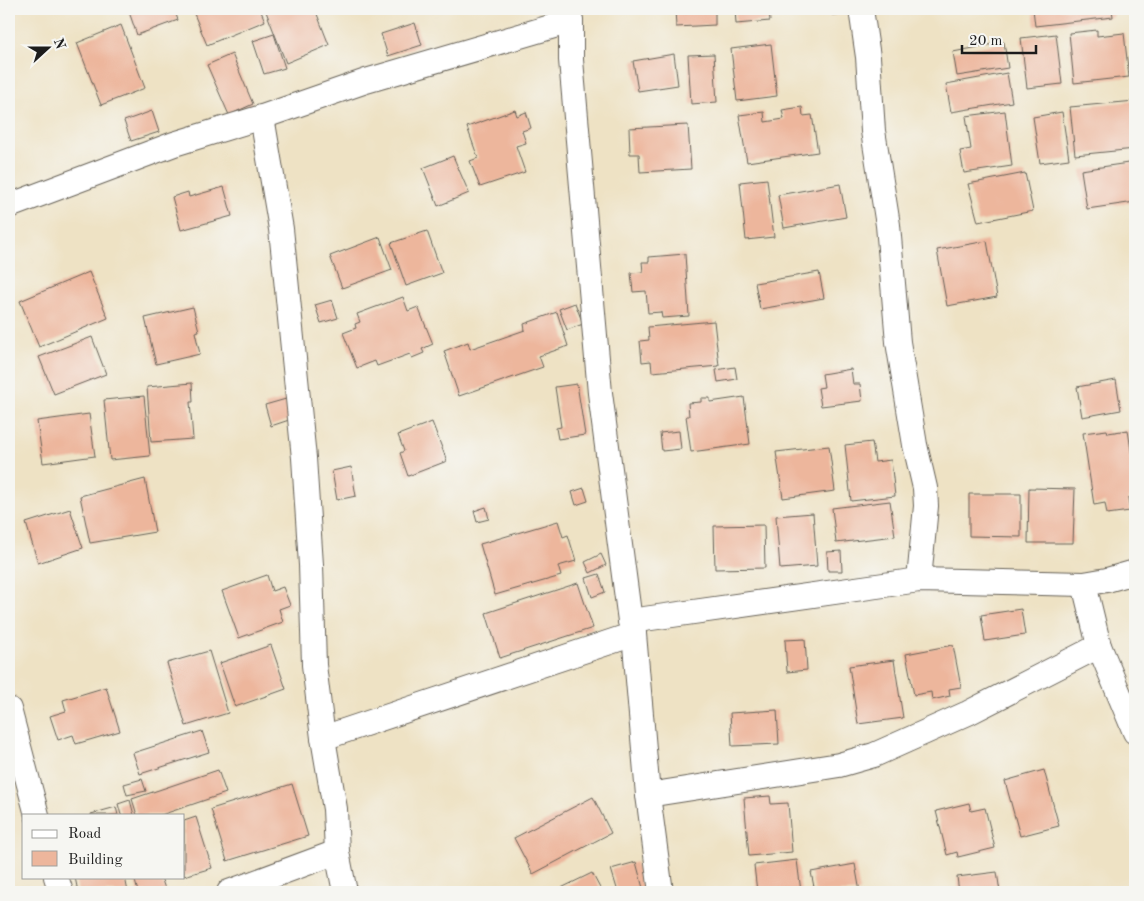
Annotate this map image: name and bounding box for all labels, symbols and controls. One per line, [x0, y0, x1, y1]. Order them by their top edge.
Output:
north arrow [22, 22, 72, 72]
scale bar [962, 22, 1035, 54]
text: 20 m [969, 34, 1003, 49]
text: N [51, 36, 68, 51]
legend [22, 814, 185, 878]
text: Road [68, 827, 102, 842]
text: Building [68, 853, 123, 868]

